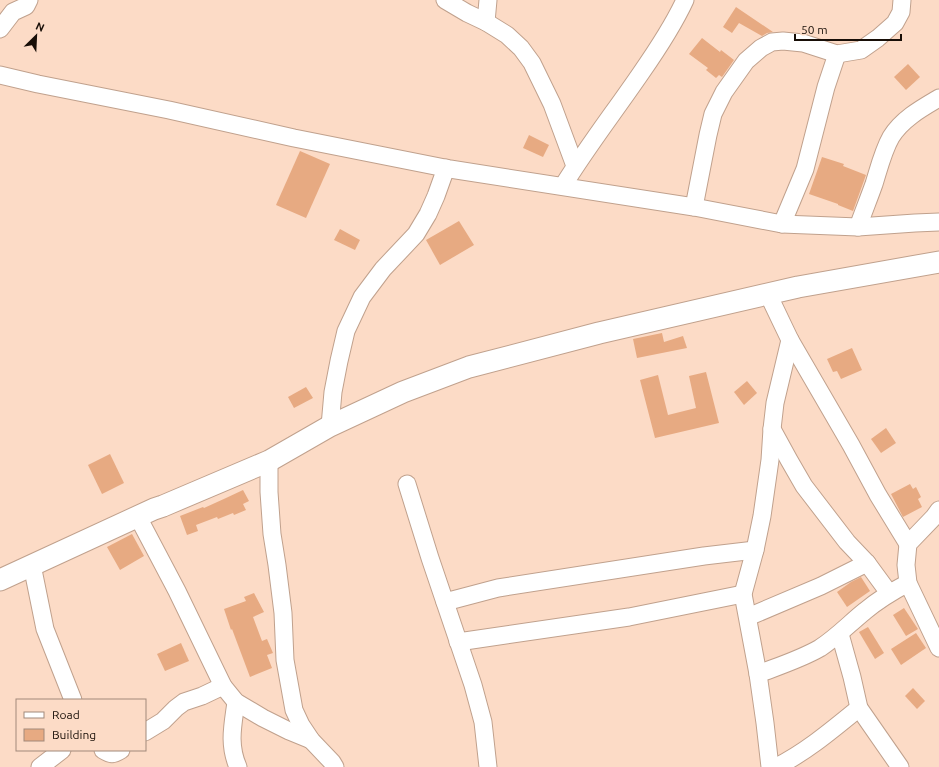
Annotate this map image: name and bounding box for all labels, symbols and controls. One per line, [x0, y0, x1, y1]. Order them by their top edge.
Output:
north arrow [16, 16, 56, 56]
scale bar [795, 16, 901, 42]
text: N [34, 20, 46, 34]
text: 50 m [801, 23, 828, 36]
legend [16, 699, 146, 751]
text: Road [52, 708, 80, 721]
text: Building [52, 728, 96, 741]

